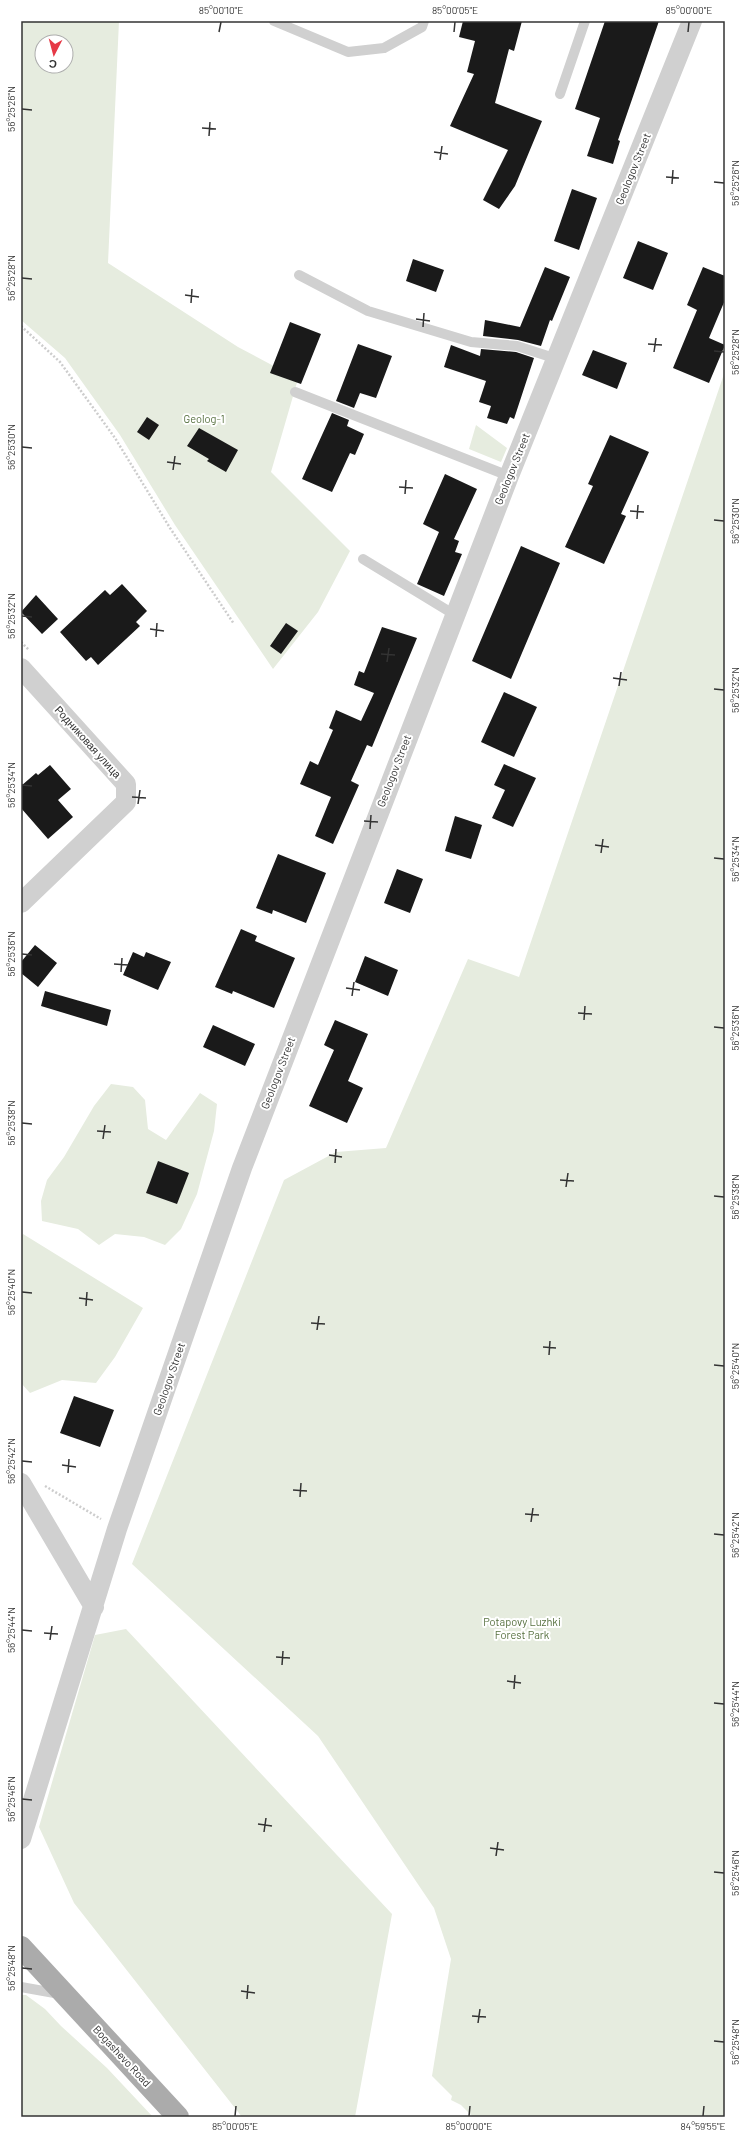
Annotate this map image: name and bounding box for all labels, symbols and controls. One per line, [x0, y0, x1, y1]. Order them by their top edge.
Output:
text: 85°00'10"E [199, 4, 243, 16]
text: 85°00'05"E [432, 4, 478, 16]
text: 85°00'00"E [666, 4, 712, 16]
north arrow [34, 34, 74, 74]
text: С [48, 58, 58, 71]
text: 56°25'26"N [5, 86, 17, 132]
street label: Geologov Street [612, 131, 653, 207]
text: 56°25'26"N [729, 160, 741, 206]
text: 56°25'28"N [5, 255, 17, 301]
text: 56°25'28"N [729, 329, 741, 375]
park label: Geolog-1 [183, 412, 225, 425]
text: 56°25'30"N [5, 424, 17, 470]
street label: Geologov Street [491, 431, 532, 507]
text: 56°25'30"N [729, 498, 741, 544]
text: 56°25'32"N [5, 593, 17, 639]
text: 56°25'32"N [729, 667, 741, 713]
street label: Родниковая улица [53, 703, 125, 781]
street label: Geologov Street [374, 733, 413, 809]
text: 56°25'34"N [5, 762, 17, 808]
text: 56°25'34"N [729, 836, 741, 882]
text: 56°25'36"N [5, 931, 17, 977]
text: 56°25'36"N [729, 1005, 741, 1051]
street label: Geologov Street [258, 1035, 297, 1111]
text: 56°25'38"N [5, 1100, 17, 1146]
text: 56°25'38"N [729, 1174, 741, 1220]
text: 56°25'40"N [5, 1269, 17, 1315]
street label: Geologov Street [150, 1341, 187, 1417]
text: 56°25'40"N [729, 1343, 741, 1389]
text: 56°25'42"N [5, 1438, 17, 1484]
text: 56°25'42"N [729, 1512, 741, 1558]
text: 56°25'44"N [5, 1607, 17, 1653]
park label: Potapovy Luzhki Forest Park [483, 1615, 561, 1641]
text: 56°25'44"N [729, 1681, 741, 1727]
text: 56°25'46"N [5, 1776, 17, 1822]
text: 56°25'46"N [729, 1850, 741, 1896]
text: 56°25'48"N [5, 1945, 17, 1991]
text: 56°25'48"N [729, 2019, 741, 2065]
street label: Bogashevo Road [91, 2022, 154, 2089]
text: 85°00'05"E [212, 2120, 258, 2132]
text: 85°00'00"E [446, 2120, 492, 2132]
text: 84°59'55"E [680, 2120, 726, 2132]

